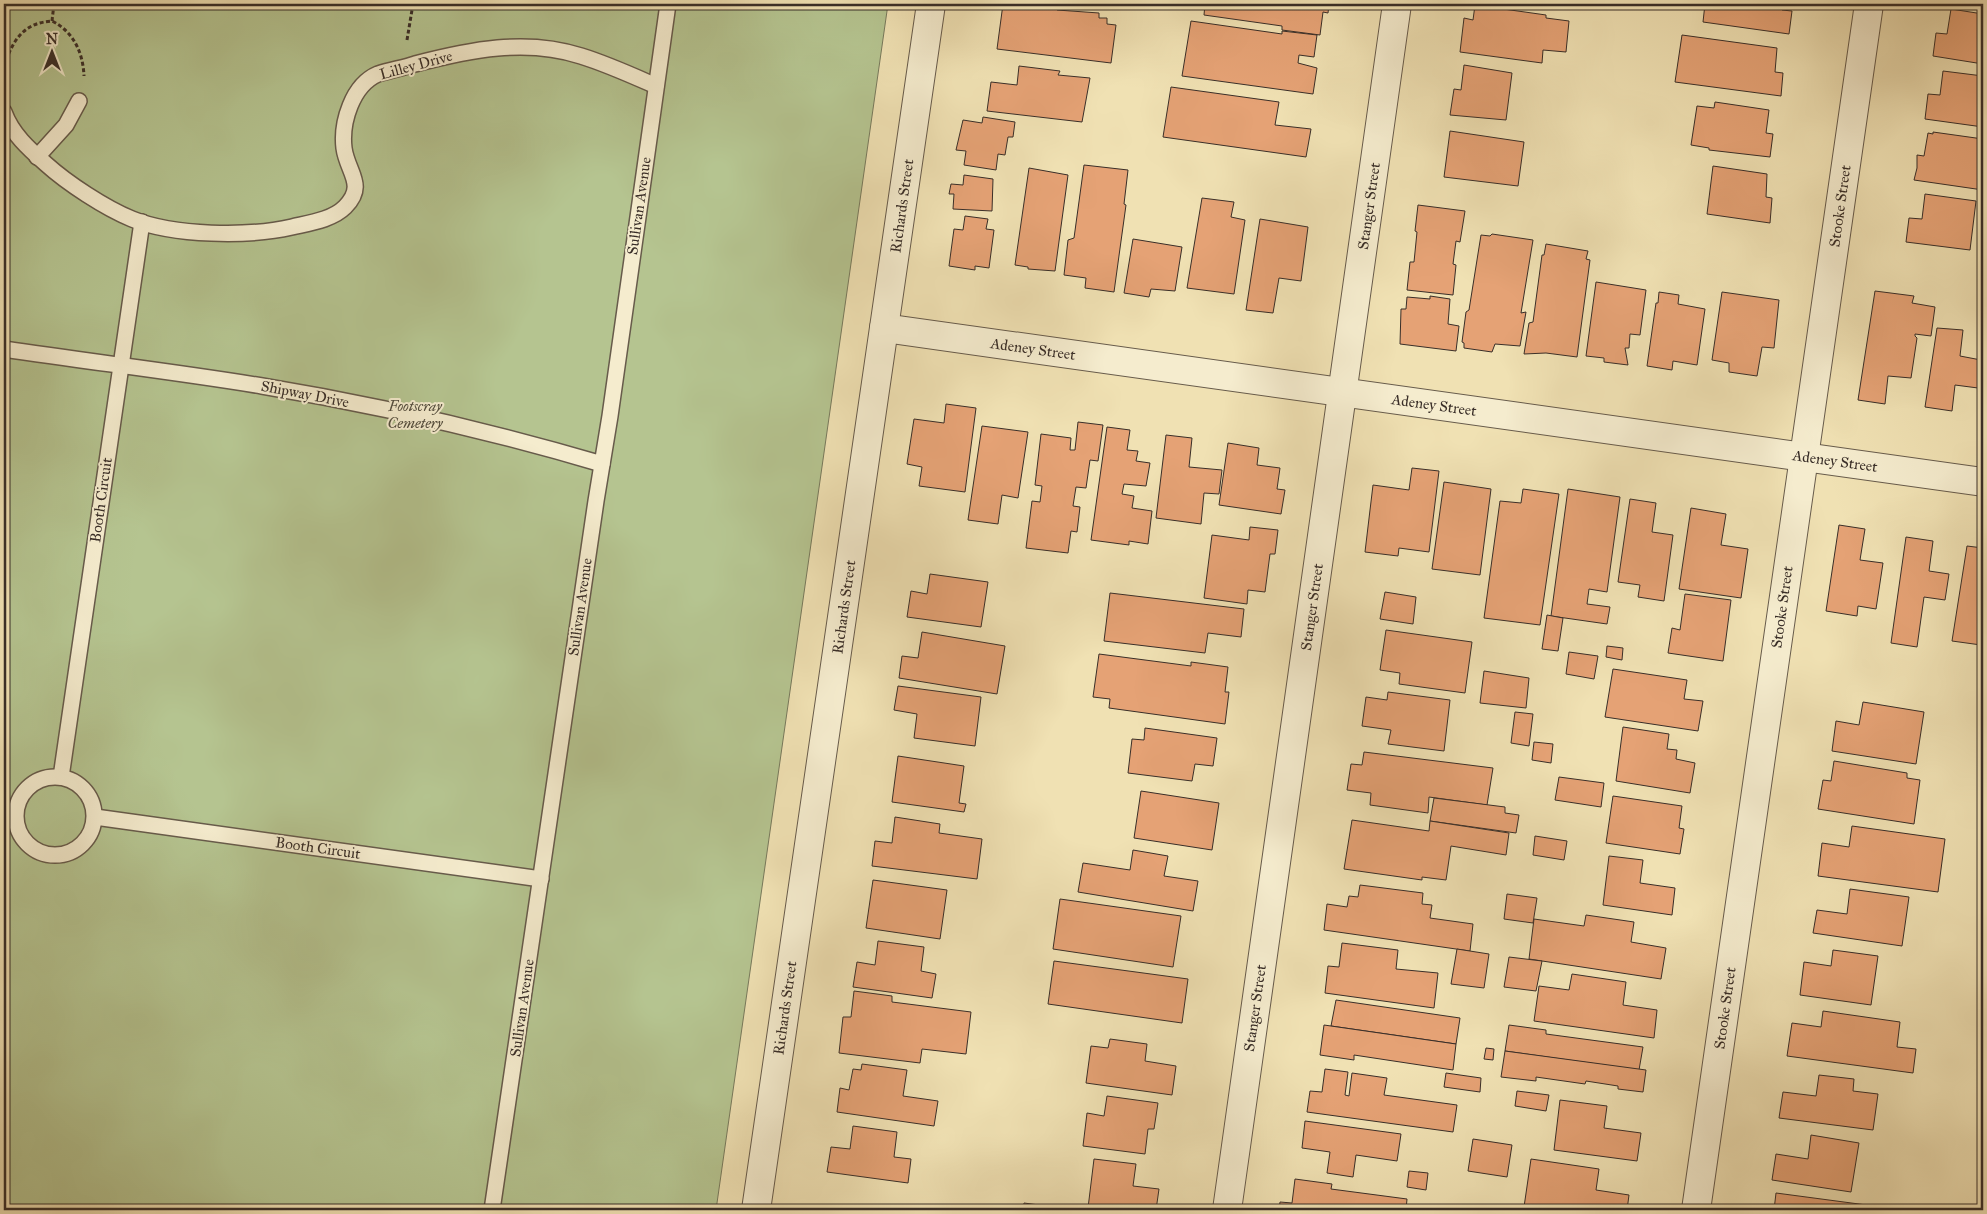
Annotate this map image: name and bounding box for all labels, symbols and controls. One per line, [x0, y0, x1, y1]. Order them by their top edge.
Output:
north arrow [28, 28, 78, 78]
text: N [46, 31, 58, 48]
street label: Lilley Drive [378, 47, 454, 83]
street label: Sullivan Avenue [623, 156, 655, 256]
street label: Richards Street [886, 157, 918, 254]
street label: Stanger Street [1354, 161, 1384, 251]
street label: Stooke Street [1825, 163, 1855, 248]
street label: Adeney Street [988, 334, 1077, 364]
street label: Shipway Drive [259, 377, 351, 411]
street label: Adeney Street [1389, 390, 1478, 420]
park label: Footscray Cemetery [387, 397, 444, 432]
street label: Adeney Street [1790, 446, 1879, 476]
street label: Booth Circuit [86, 456, 116, 544]
street label: Sullivan Avenue [564, 557, 596, 657]
street label: Richards Street [828, 558, 860, 655]
street label: Stanger Street [1297, 562, 1327, 652]
street label: Stooke Street [1767, 564, 1797, 649]
street label: Booth Circuit [274, 833, 362, 863]
street label: Sullivan Avenue [506, 958, 538, 1058]
street label: Richards Street [769, 959, 801, 1056]
street label: Stanger Street [1240, 963, 1270, 1053]
street label: Stooke Street [1710, 965, 1740, 1050]

